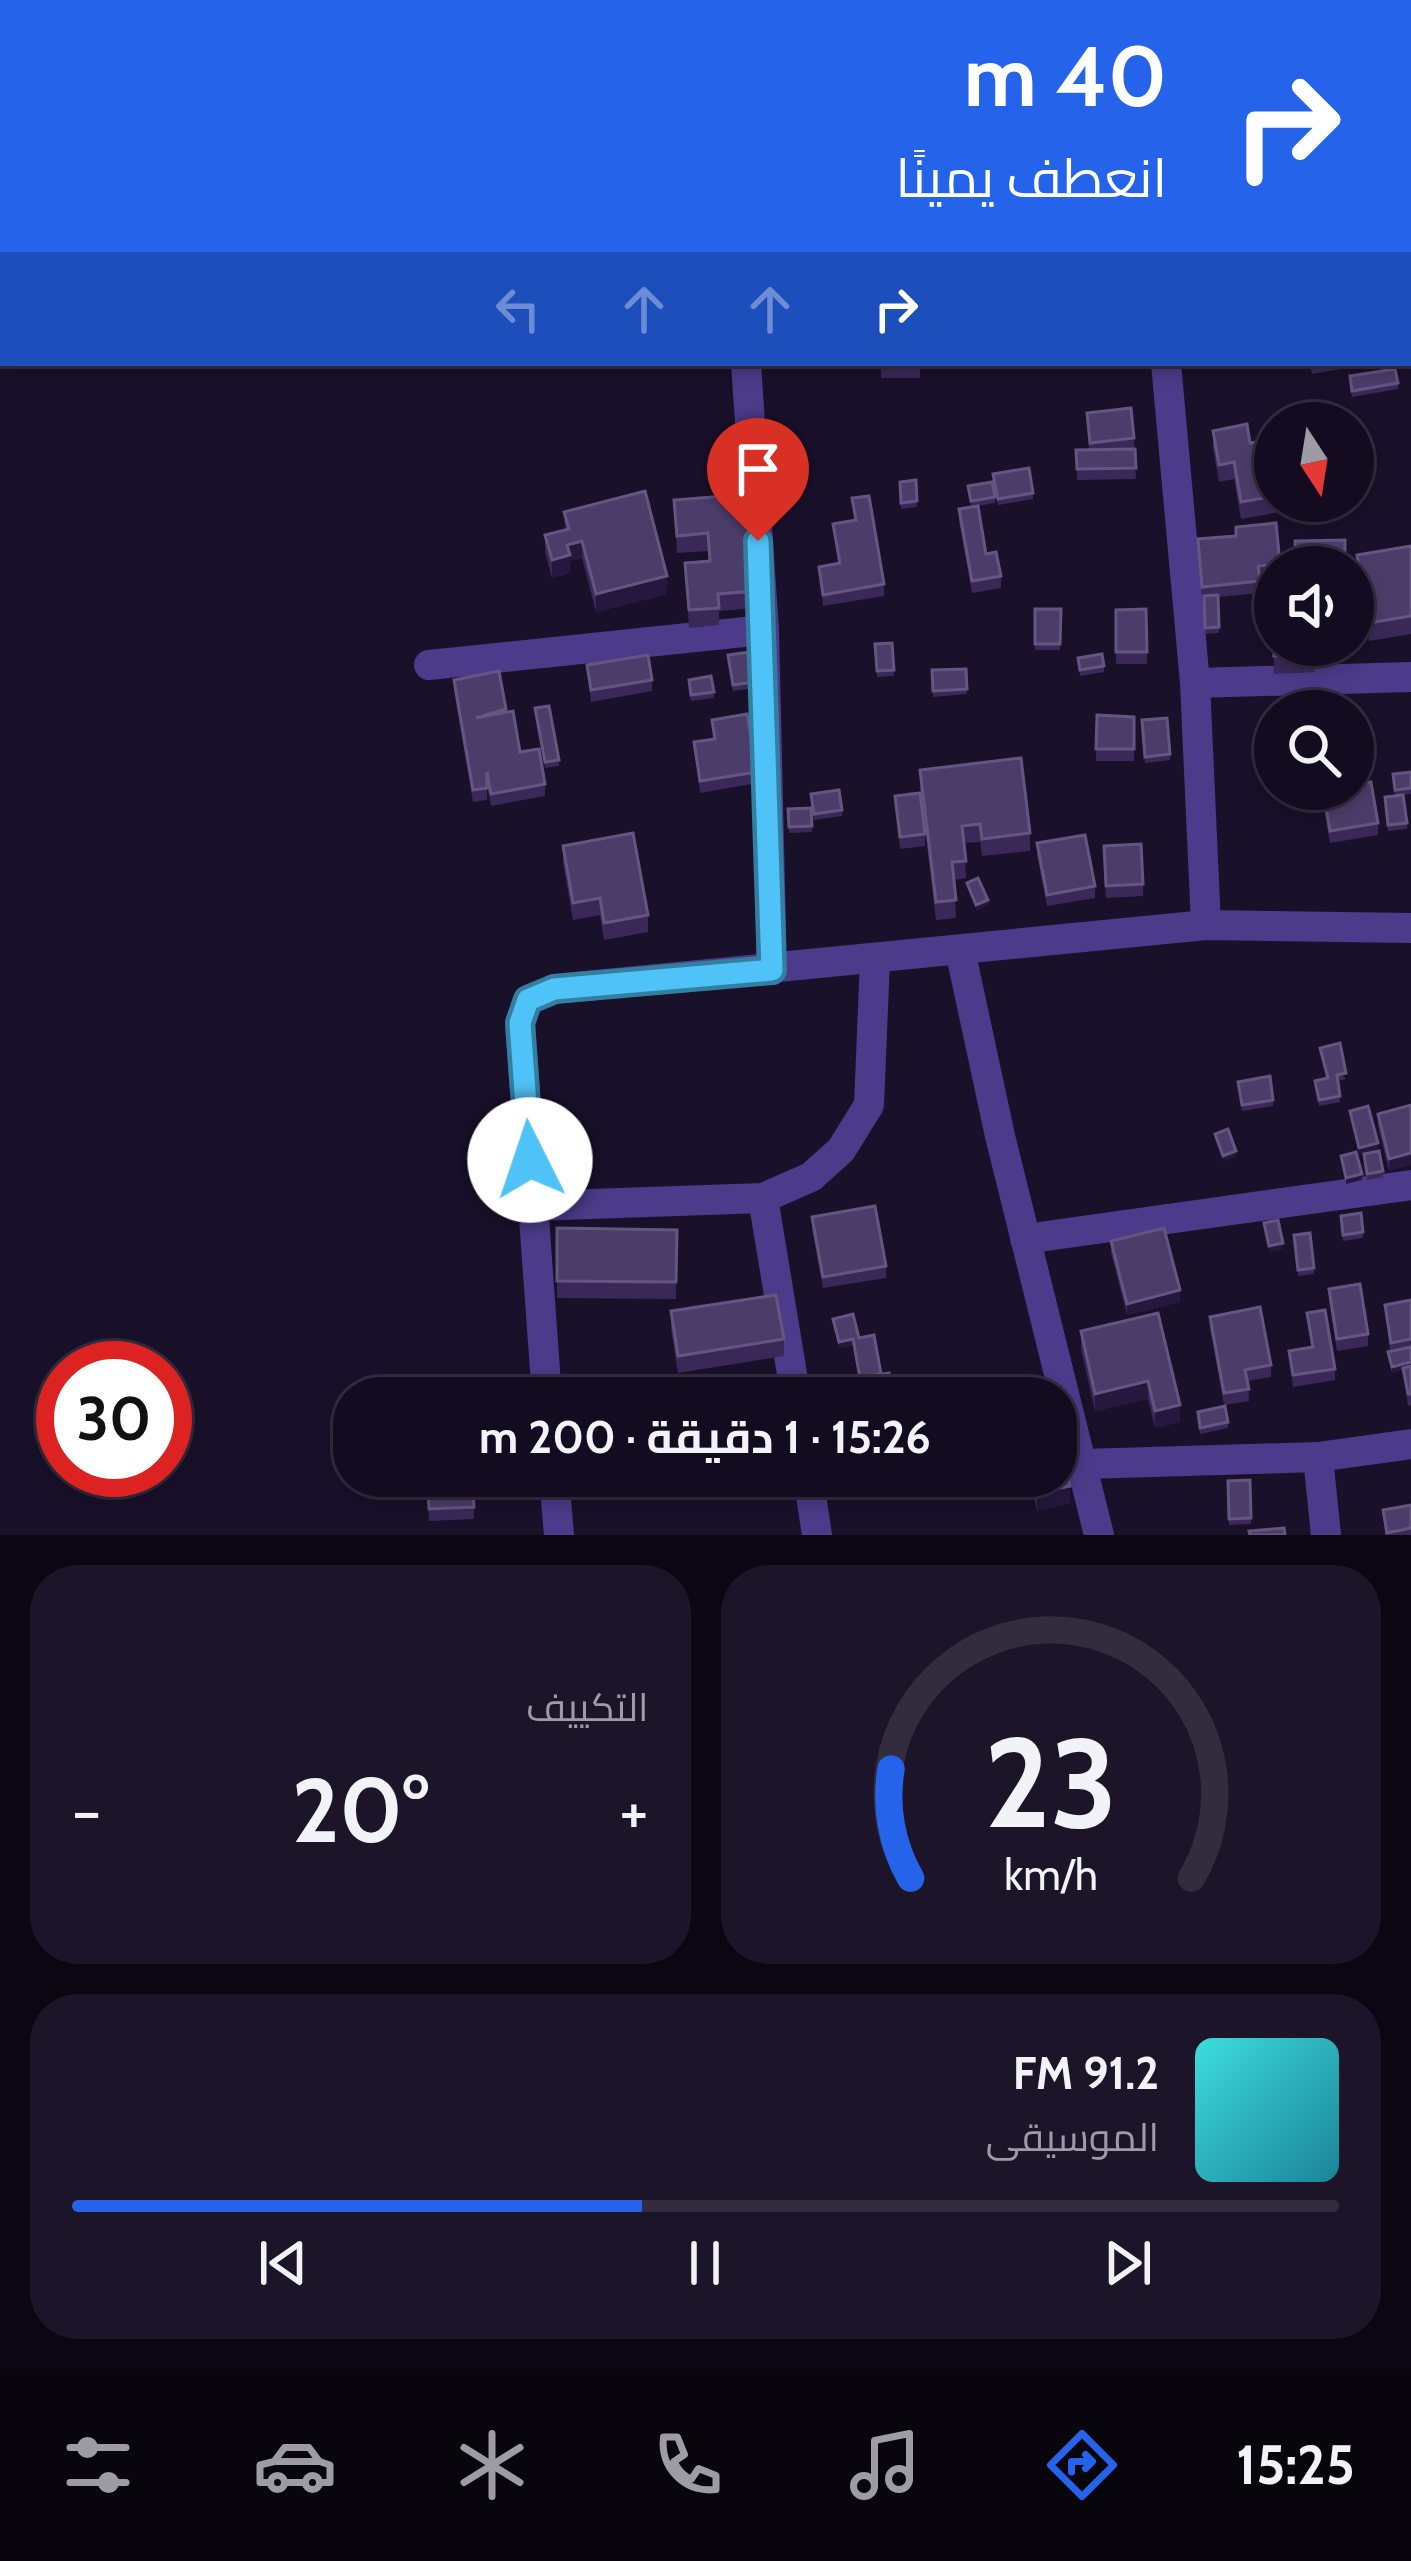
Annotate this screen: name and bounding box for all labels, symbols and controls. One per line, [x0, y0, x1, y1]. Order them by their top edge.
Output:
text: 40 m [964, 25, 1167, 127]
icon: right [1209, 48, 1365, 204]
text: انعطف يمينًا [896, 145, 1167, 211]
icon: left [485, 276, 551, 342]
icon: ahead [611, 276, 677, 342]
icon: ahead [737, 276, 803, 342]
icon: right [863, 276, 929, 342]
north arrow [1254, 402, 1374, 522]
map controls [1254, 402, 1374, 810]
pin [707, 418, 809, 541]
icon: arrive [725, 436, 791, 502]
button: sound [1254, 546, 1374, 666]
button: search [1254, 690, 1374, 810]
position arrow [467, 1097, 593, 1223]
speed limit sign: 30 [36, 1341, 192, 1497]
text: 15:26 · 1 دقيقة · 200 m [479, 1410, 931, 1464]
text: التكييف [526, 1683, 649, 1731]
text: 23 [984, 1707, 1117, 1858]
text: 20° [292, 1755, 429, 1865]
text: − [72, 1770, 101, 1851]
text: + [619, 1770, 648, 1851]
text: km/h [1004, 1848, 1098, 1900]
text: 91.2 FM [1013, 2046, 1159, 2100]
text: الموسيقى [986, 2113, 1159, 2161]
icon: previous [250, 2230, 316, 2296]
icon: pause [672, 2230, 738, 2296]
icon: next [1095, 2230, 1161, 2296]
icon: filters [56, 2423, 140, 2507]
icon: car [253, 2423, 337, 2507]
icon: climate [450, 2423, 534, 2507]
icon: phone [646, 2423, 730, 2507]
icon: music [843, 2423, 927, 2507]
icon: directions [1040, 2423, 1124, 2507]
text: 15:25 [1236, 2432, 1355, 2498]

